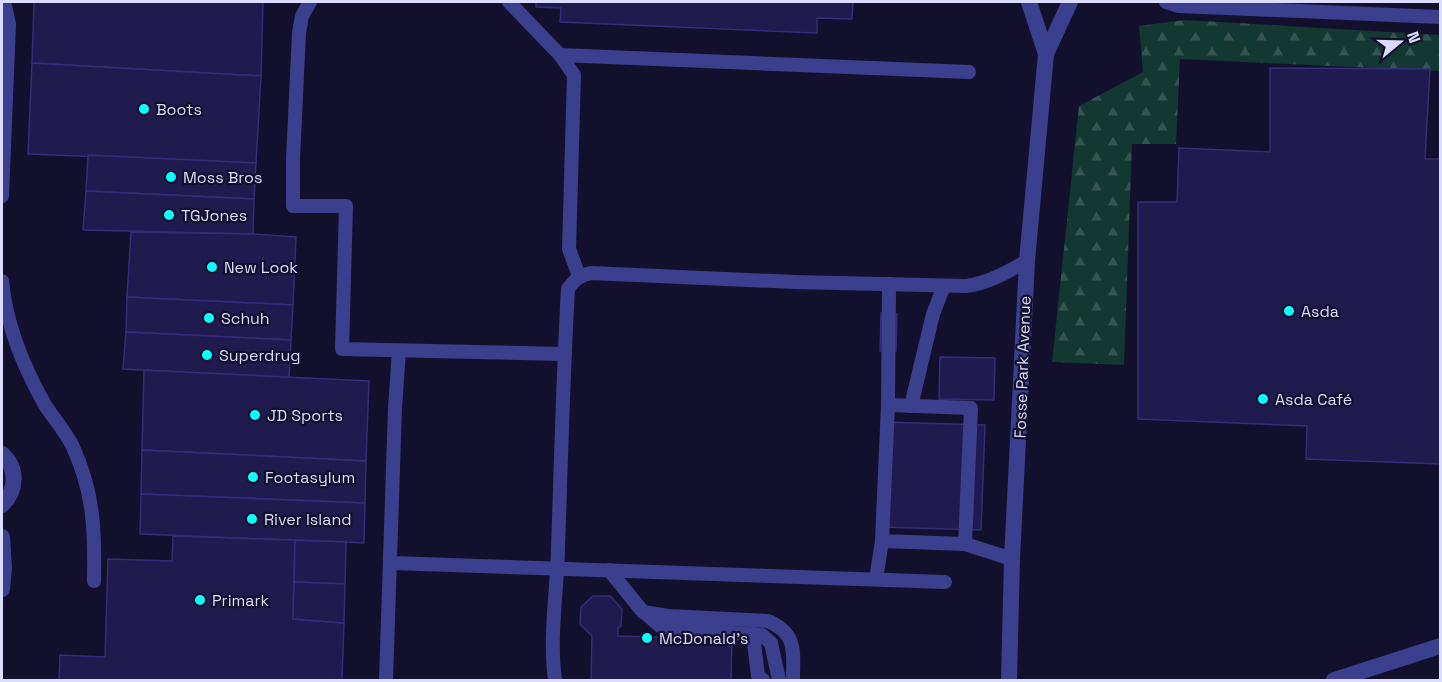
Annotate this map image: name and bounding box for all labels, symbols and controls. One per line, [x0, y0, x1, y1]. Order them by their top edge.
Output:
north arrow [1370, 12, 1430, 72]
text: N [1402, 29, 1425, 46]
place label: Boots [156, 99, 202, 120]
marker: Boots [137, 102, 151, 116]
place label: Moss Bros [183, 167, 262, 188]
marker: Moss Bros [164, 170, 178, 184]
place label: TGJones [181, 205, 247, 226]
marker: TGJones [162, 208, 176, 222]
place label: New Look [224, 257, 298, 278]
marker: New Look [205, 260, 219, 274]
street label: Fosse Park Avenue [1010, 295, 1035, 439]
place label: Asda [1301, 301, 1339, 322]
marker: Asda [1282, 304, 1296, 318]
place label: Schuh [221, 308, 270, 329]
marker: Schuh [202, 311, 216, 325]
place label: Superdrug [219, 345, 301, 366]
marker: Superdrug [200, 348, 214, 362]
place label: Asda Café [1275, 389, 1352, 410]
marker: Asda Café [1256, 392, 1270, 406]
place label: JD Sports [267, 405, 343, 426]
marker: JD Sports [248, 408, 262, 422]
place label: Footasylum [265, 467, 355, 488]
marker: Footasylum [246, 470, 260, 484]
place label: River Island [264, 509, 352, 530]
marker: River Island [245, 512, 259, 526]
place label: Primark [212, 590, 270, 611]
marker: Primark [193, 593, 207, 607]
place label: McDonald's [659, 628, 749, 649]
marker: McDonald's [640, 631, 654, 645]

